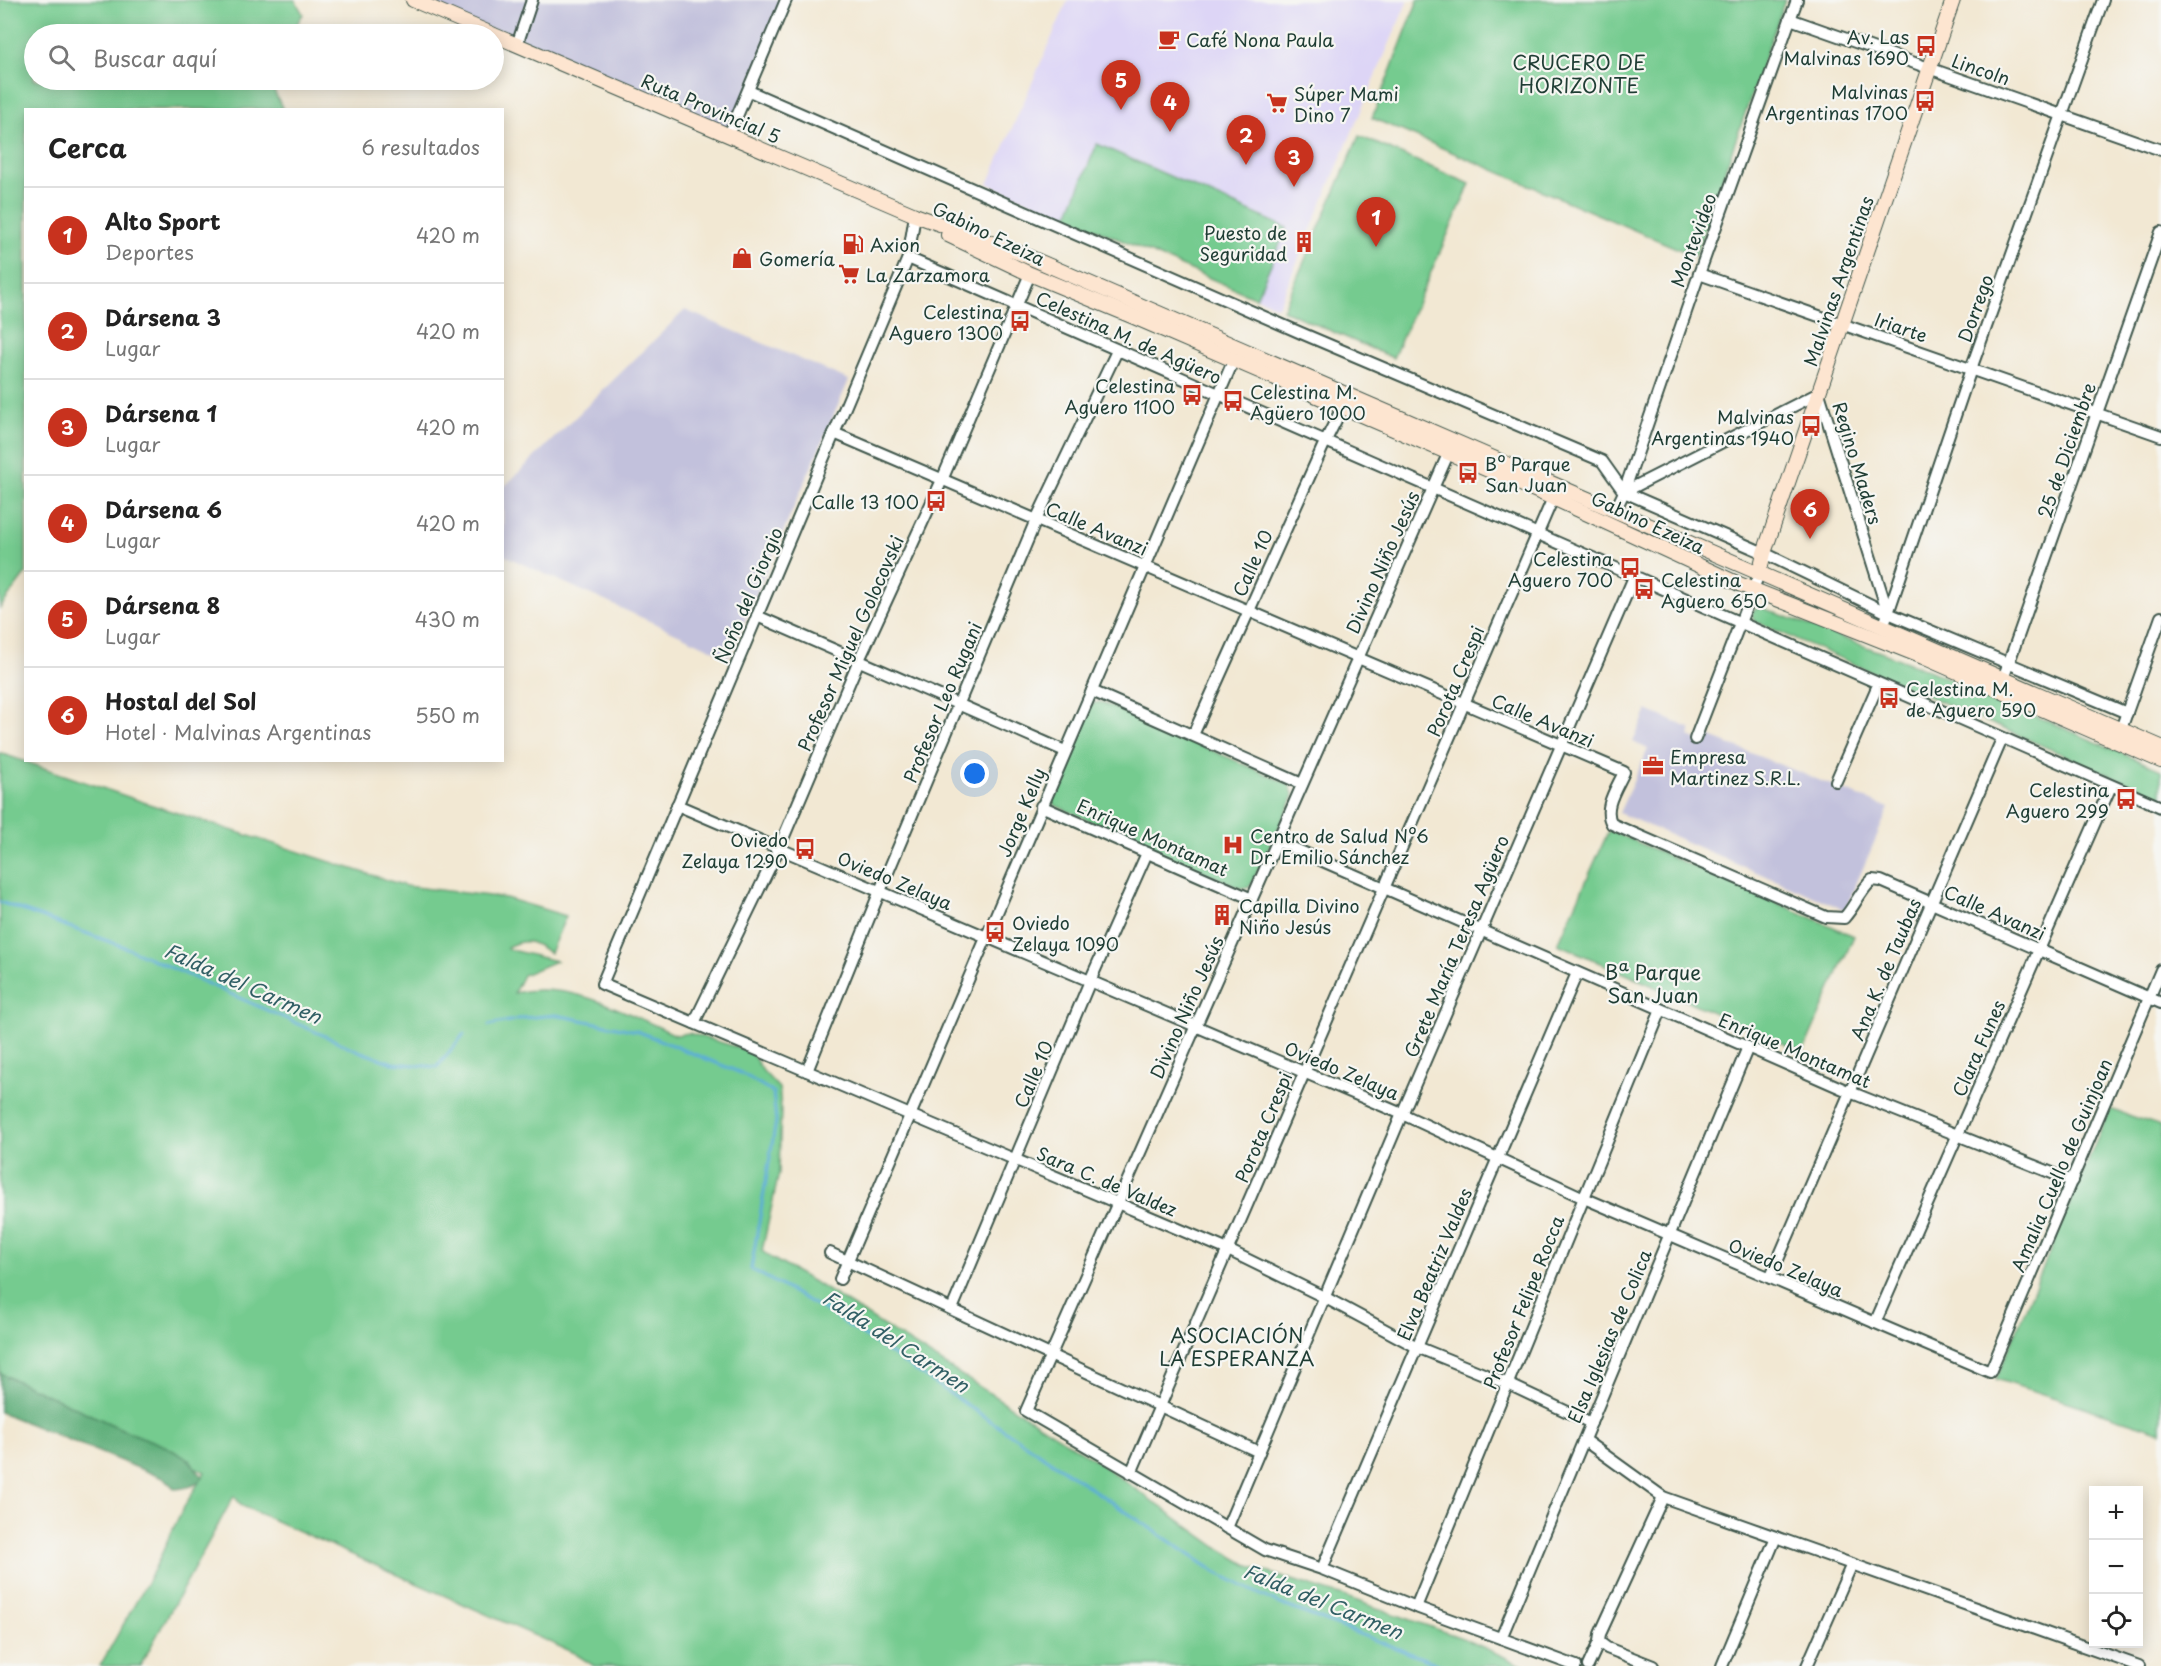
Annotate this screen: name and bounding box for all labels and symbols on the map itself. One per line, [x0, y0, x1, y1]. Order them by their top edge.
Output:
place label: Av. Las Malvinas 1690 [1784, 23, 1909, 71]
place label: Café Nona Paula [1186, 26, 1334, 53]
cafe icon: Café Nona Paula [1157, 27, 1181, 51]
bus stop icon: Av. Las Malvinas 1690 [1914, 34, 1938, 58]
street label: Lincoln [1948, 46, 2014, 92]
district label: CRUCERO DE HORIZONTE [1512, 47, 1646, 100]
pin: 5 [1102, 60, 1140, 110]
street label: Ruta Provincial 5 [637, 67, 785, 149]
place label: Malvinas Argentinas 1700 [1765, 78, 1908, 126]
place label: Súper Mami Dino 7 [1294, 80, 1399, 128]
pin: 4 [1150, 82, 1190, 132]
bus stop icon: Malvinas Argentinas 1700 [1913, 89, 1937, 113]
supermarket icon: Súper Mami Dino 7 [1265, 91, 1289, 115]
pin: 2 [1226, 116, 1266, 165]
pin: 3 [1274, 138, 1314, 187]
street label: Montevideo [1664, 189, 1722, 291]
street label: Malvinas Argentinas [1796, 192, 1880, 370]
street label: Gabino Ezeiza [928, 194, 1050, 272]
pin: 1 [1356, 198, 1396, 247]
place label: Puesto de Seguridad [1199, 219, 1287, 267]
building icon: Puesto de Seguridad [1292, 230, 1316, 254]
place label: Axion [870, 231, 920, 258]
fuel station icon: Axion [841, 232, 865, 256]
place label: Gomería [759, 245, 836, 272]
shop icon: Gomería [730, 246, 754, 270]
place label: La Zarzamora [866, 261, 990, 288]
supermarket icon: La Zarzamora [837, 262, 861, 286]
street label: Dorrego [1950, 270, 2000, 346]
street label: Celestina M. de Agüero [1032, 284, 1226, 390]
place label: Celestina Aguero 1300 [889, 298, 1004, 346]
street label: Iriarte [1871, 305, 1931, 349]
bus stop icon: Celestina Aguero 1300 [1008, 309, 1032, 333]
place label: Celestina Aguero 1100 [1064, 372, 1176, 420]
place label: Celestina M. Agüero 1000 [1250, 378, 1366, 426]
street label: 25 de Diciembre [2030, 378, 2102, 521]
bus stop icon: Celestina Aguero 1100 [1180, 383, 1204, 407]
bus stop icon: Celestina M. Agüero 1000 [1221, 389, 1245, 413]
street label: Regino Maders [1827, 398, 1889, 528]
place label: Malvinas Argentinas 1940 [1651, 403, 1794, 451]
bus stop icon: Malvinas Argentinas 1940 [1799, 414, 1823, 438]
place label: Bº Parque San Juan [1485, 450, 1571, 498]
bus stop icon: Bº Parque San Juan [1456, 461, 1480, 485]
street label: Gabino Ezeiza [1587, 484, 1710, 560]
street label: Divino Niño Jesús [1338, 486, 1426, 638]
place label: Calle 13 100 [811, 488, 919, 515]
bus stop icon: Calle 13 100 [924, 489, 948, 513]
pin: 6 [1790, 490, 1830, 539]
street label: Calle Avanzi [1042, 494, 1152, 562]
street label: Ñoño del Giorgio [707, 523, 789, 667]
street label: Calle 10 [1225, 525, 1279, 601]
street label: Profesor Miguel Golocovski [790, 531, 910, 755]
place label: Celestina Aguero 700 [1508, 545, 1614, 593]
bus stop icon: Celestina Aguero 700 [1618, 556, 1642, 580]
place label: Celestina Aguero 650 [1661, 566, 1767, 614]
bus stop icon: Celestina Aguero 650 [1632, 577, 1656, 601]
street label: Profesor Leo Rugani [896, 617, 988, 787]
street label: Porota Crespi [1419, 621, 1491, 741]
place label: Celestina M. de Aguero 590 [1906, 675, 2036, 723]
street label: Calle Avanzi [1488, 686, 1598, 754]
bus stop icon: Celestina M. de Aguero 590 [1877, 686, 1901, 710]
place label: Empresa Martinez S.R.L. [1670, 743, 1801, 791]
office icon: Empresa Martinez S.R.L. [1641, 754, 1665, 778]
your location [960, 759, 989, 788]
street label: Jorge Kelly [990, 763, 1052, 861]
place label: Celestina Aguero 299 [2006, 776, 2110, 824]
bus stop icon: Celestina Aguero 299 [2114, 787, 2138, 811]
street label: Enrique Montamat [1073, 791, 1233, 883]
place label: Centro de Salud Nº6 Dr. Emilio Sánchez [1250, 822, 1429, 870]
place label: Oviedo Zelaya 1290 [682, 826, 788, 874]
street label: Grete María Teresa Agüero [1397, 831, 1515, 1061]
hospital icon: Centro de Salud Nº6 Dr. Emilio Sánchez [1221, 833, 1245, 857]
bus stop icon: Oviedo Zelaya 1290 [793, 837, 817, 861]
street label: Oviedo Zelaya [833, 844, 957, 916]
street label: Calle Avanzi [1940, 878, 2050, 946]
place label: Capilla Divino Niño Jesús [1239, 892, 1360, 940]
street label: Ana K. de Taubas [1843, 894, 1927, 1044]
building icon: Capilla Divino Niño Jesús [1210, 903, 1234, 927]
place label: Oviedo Zelaya 1090 [1012, 909, 1119, 957]
bus stop icon: Oviedo Zelaya 1090 [983, 920, 1007, 944]
street label: Divino Niño Jesús [1142, 931, 1230, 1083]
water label: Falda del Carmen [160, 935, 327, 1031]
district label: Bª Parque San Juan [1605, 957, 1701, 1010]
street label: Clara Funes [1945, 995, 2011, 1101]
street label: Enrique Montamat [1715, 1006, 1876, 1094]
street label: Oviedo Zelaya [1280, 1034, 1404, 1106]
street label: Calle 10 [1007, 1036, 1059, 1112]
street label: Amalia Cuello de Guinjoan [2004, 1054, 2118, 1276]
street label: Porota Crespi [1227, 1067, 1299, 1187]
street label: Sara C. de Valdez [1033, 1139, 1182, 1223]
street label: Elva Beatriz Valdes [1390, 1184, 1478, 1344]
street label: Profesor Felipe Rocca [1476, 1210, 1571, 1393]
street label: Oviedo Zelaya [1724, 1231, 1848, 1303]
street label: Elsa Iglesias de Colica [1560, 1245, 1658, 1427]
water label: Falda del Carmen [817, 1282, 976, 1400]
district label: ASOCIACIÓN LA ESPERANZA [1159, 1320, 1315, 1373]
water label: Falda del Carmen [1239, 1555, 1408, 1647]

